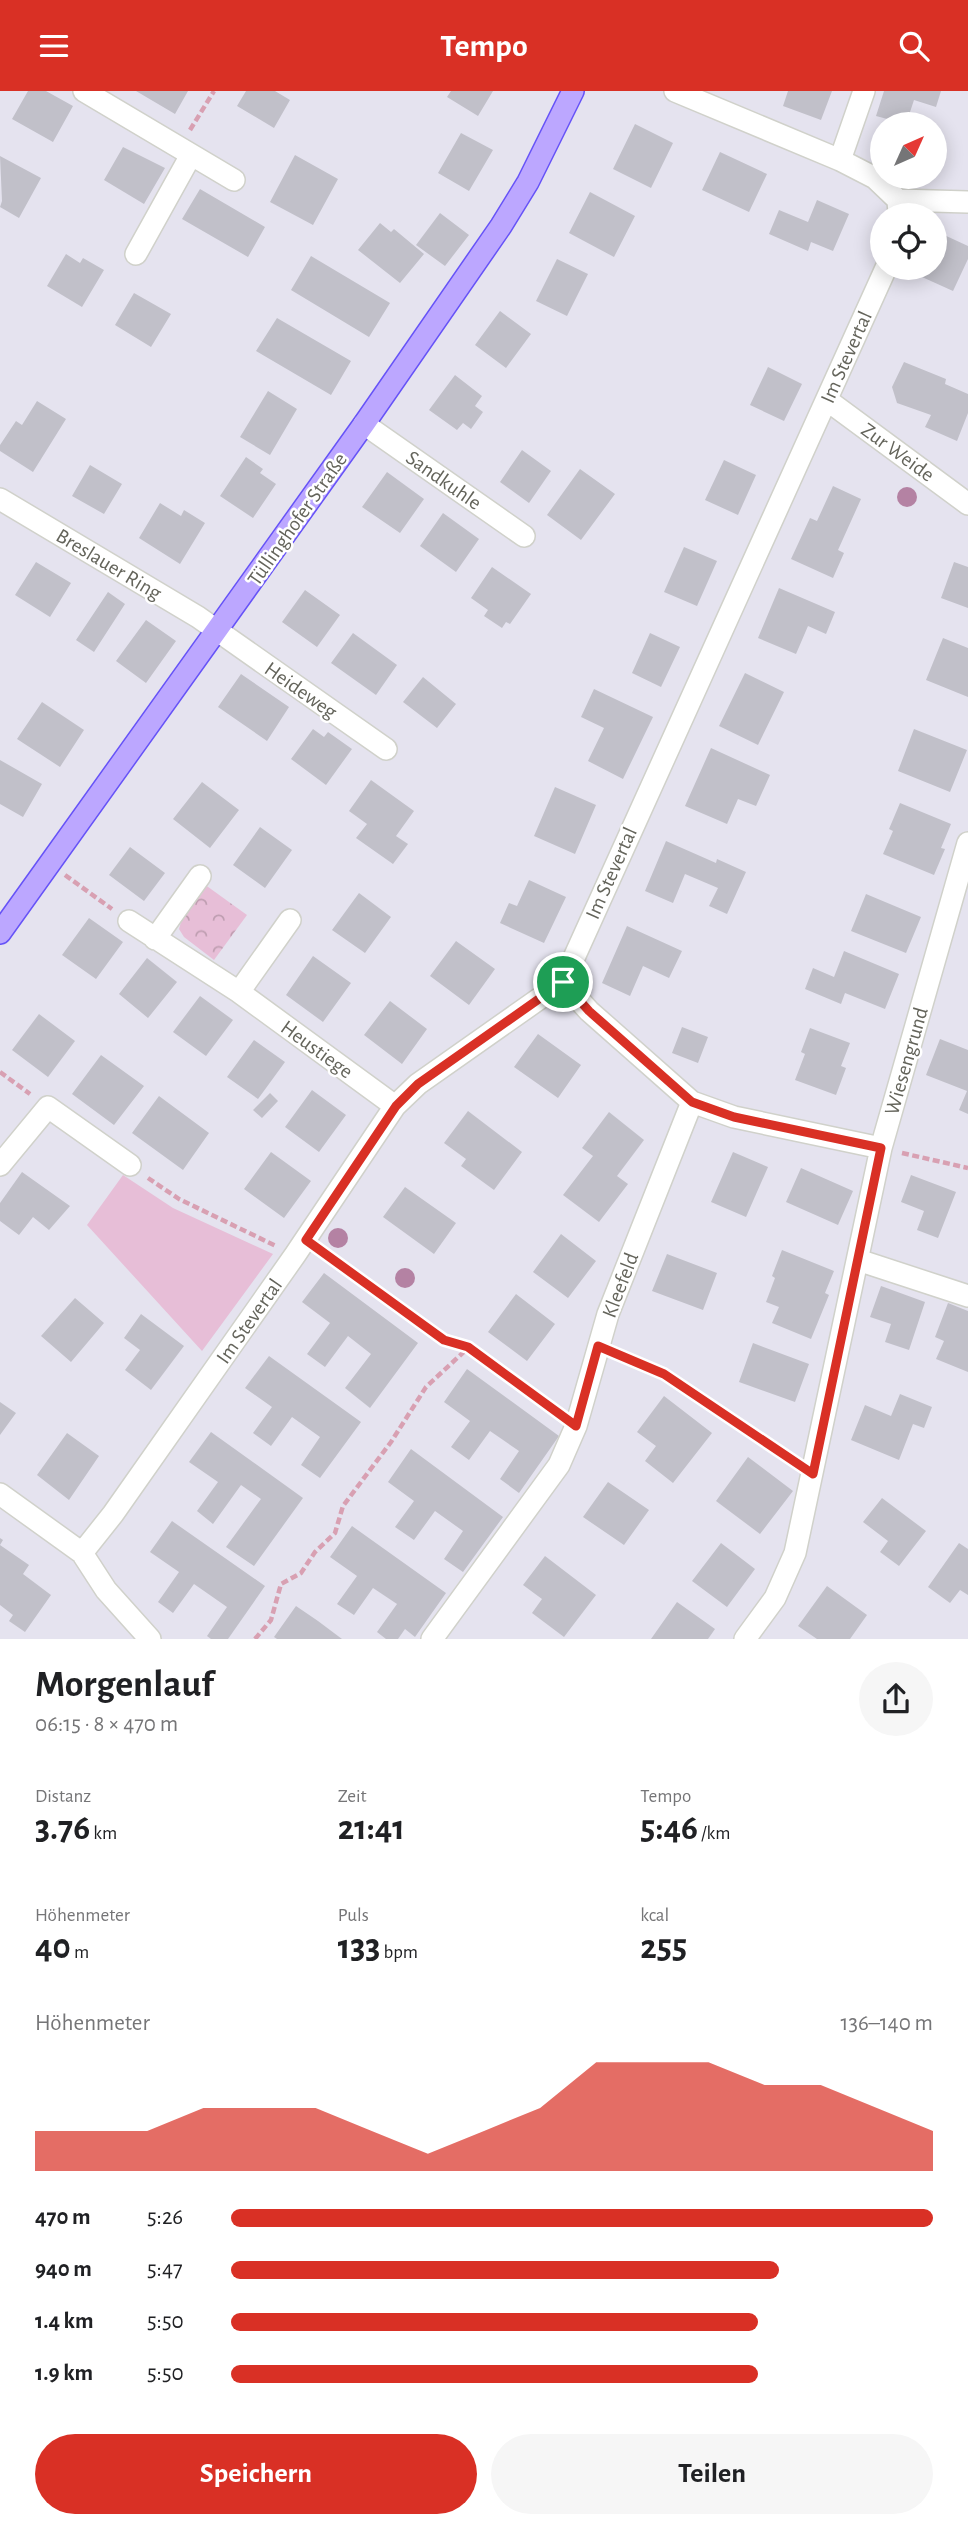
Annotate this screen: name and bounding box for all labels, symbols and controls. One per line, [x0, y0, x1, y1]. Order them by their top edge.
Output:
icon: menu [35, 27, 73, 65]
icon: search [895, 27, 933, 65]
text: Tempo [440, 30, 528, 62]
north arrow [870, 112, 947, 189]
map controls [870, 112, 947, 280]
button: locate [870, 203, 947, 280]
street label: Im Stevertal [817, 308, 876, 406]
street label: Zur Weide [857, 419, 938, 486]
street label: Sandkuhle [402, 447, 485, 514]
street label: Tüllinghofer Straße [244, 449, 351, 590]
street label: Breslauer Ring [53, 525, 166, 604]
street label: Heideweg [261, 658, 341, 723]
street label: Im Stevertal [582, 824, 641, 922]
pin [533, 952, 593, 1012]
icon: arrive [544, 963, 582, 1001]
street label: Wiesengrund [881, 1005, 932, 1117]
street label: Heustiege [277, 1016, 357, 1082]
street label: Kleefeld [599, 1250, 642, 1321]
street label: Im Stevertal [213, 1275, 286, 1368]
button: share [859, 1662, 933, 1736]
text: Morgenlauf [35, 1666, 213, 1704]
text: 06:15 · 8 × 470 m [35, 1713, 178, 1736]
text: Distanz [35, 1787, 91, 1806]
text: Zeit [338, 1787, 367, 1806]
text: Tempo [640, 1787, 691, 1806]
text: 3.76 [35, 1811, 90, 1846]
text: 21:41 [338, 1811, 405, 1846]
text: 5:46 [640, 1811, 698, 1846]
text: km [90, 1824, 117, 1843]
text: /km [698, 1824, 730, 1843]
text: Höhenmeter [35, 1906, 130, 1925]
text: Puls [338, 1906, 369, 1925]
text: kcal [640, 1906, 669, 1925]
text: 40 [35, 1930, 71, 1965]
text: 133 [338, 1930, 380, 1965]
text: 255 [640, 1930, 687, 1965]
text: m [71, 1943, 89, 1962]
text: bpm [380, 1943, 418, 1962]
text: Höhenmeter [35, 2012, 150, 2035]
text: 136–140 m [841, 2012, 933, 2035]
text: 470 m [35, 2206, 91, 2229]
text: 5:26 [147, 2206, 183, 2229]
text: 940 m [35, 2258, 92, 2281]
text: 5:47 [147, 2258, 183, 2281]
text: 1.4 km [35, 2310, 94, 2333]
text: 5:50 [147, 2310, 184, 2333]
text: 1.9 km [35, 2362, 93, 2385]
text: 5:50 [147, 2362, 184, 2385]
button: Speichern [35, 2434, 477, 2514]
button: Teilen [491, 2434, 933, 2514]

